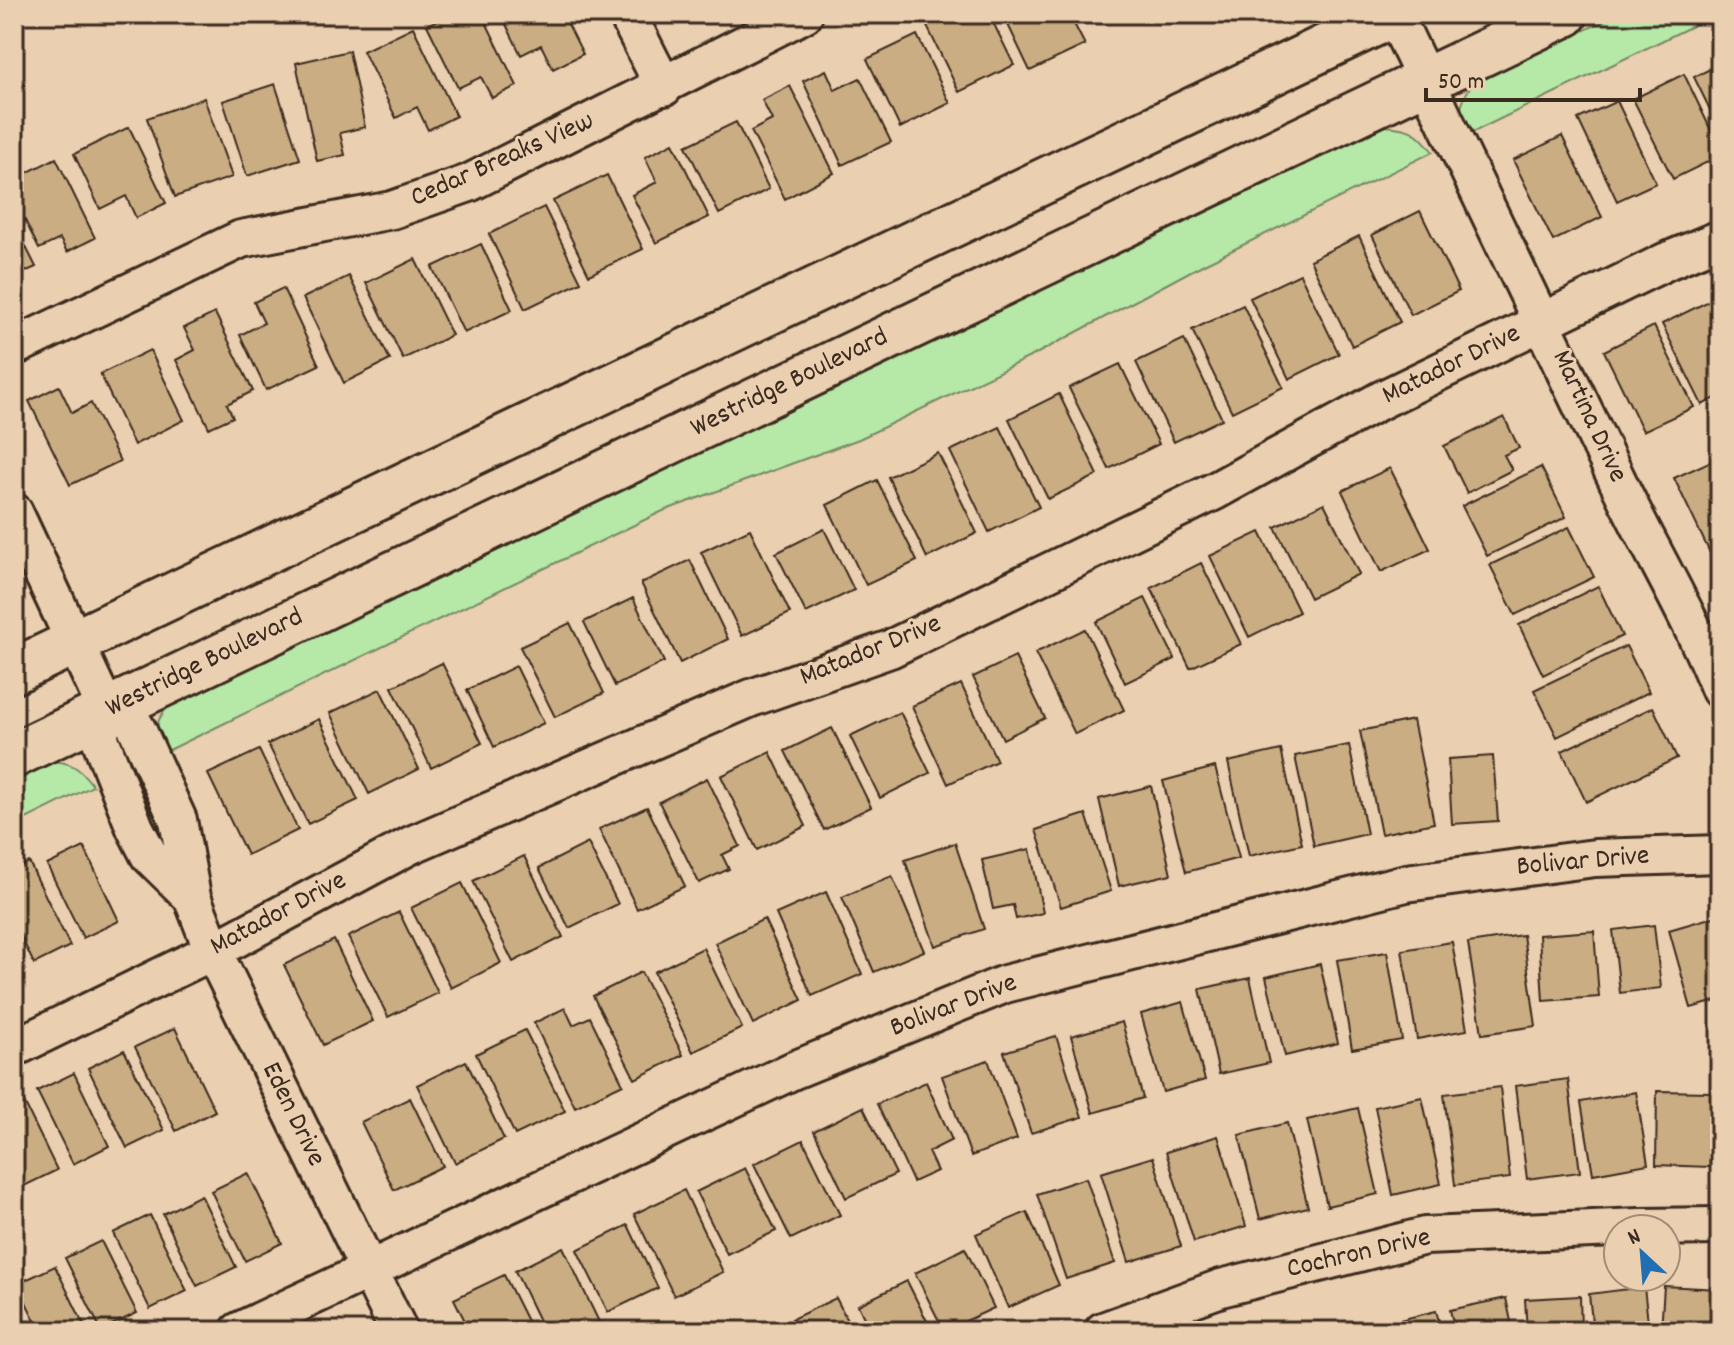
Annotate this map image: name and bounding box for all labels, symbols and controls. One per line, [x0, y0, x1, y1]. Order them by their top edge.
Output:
scale bar [1426, 52, 1640, 102]
text: 50 m [1438, 66, 1484, 100]
street label: Cedar Breaks View [405, 103, 601, 219]
street label: Matador Drive [1376, 315, 1528, 417]
street label: Westridge Boulevard [684, 319, 896, 449]
street label: Martina Drive [1540, 344, 1636, 490]
street label: Westridge Boulevard [99, 599, 311, 729]
street label: Matador Drive [794, 605, 948, 699]
street label: Bolivar Drive [1515, 837, 1651, 889]
street label: Matador Drive [204, 862, 354, 968]
street label: Bolivar Drive [885, 964, 1023, 1050]
street label: Eden Drive [250, 1056, 334, 1174]
north arrow [1602, 1213, 1682, 1293]
street label: Cochron Drive [1283, 1219, 1435, 1291]
text: N [1623, 1222, 1647, 1254]

